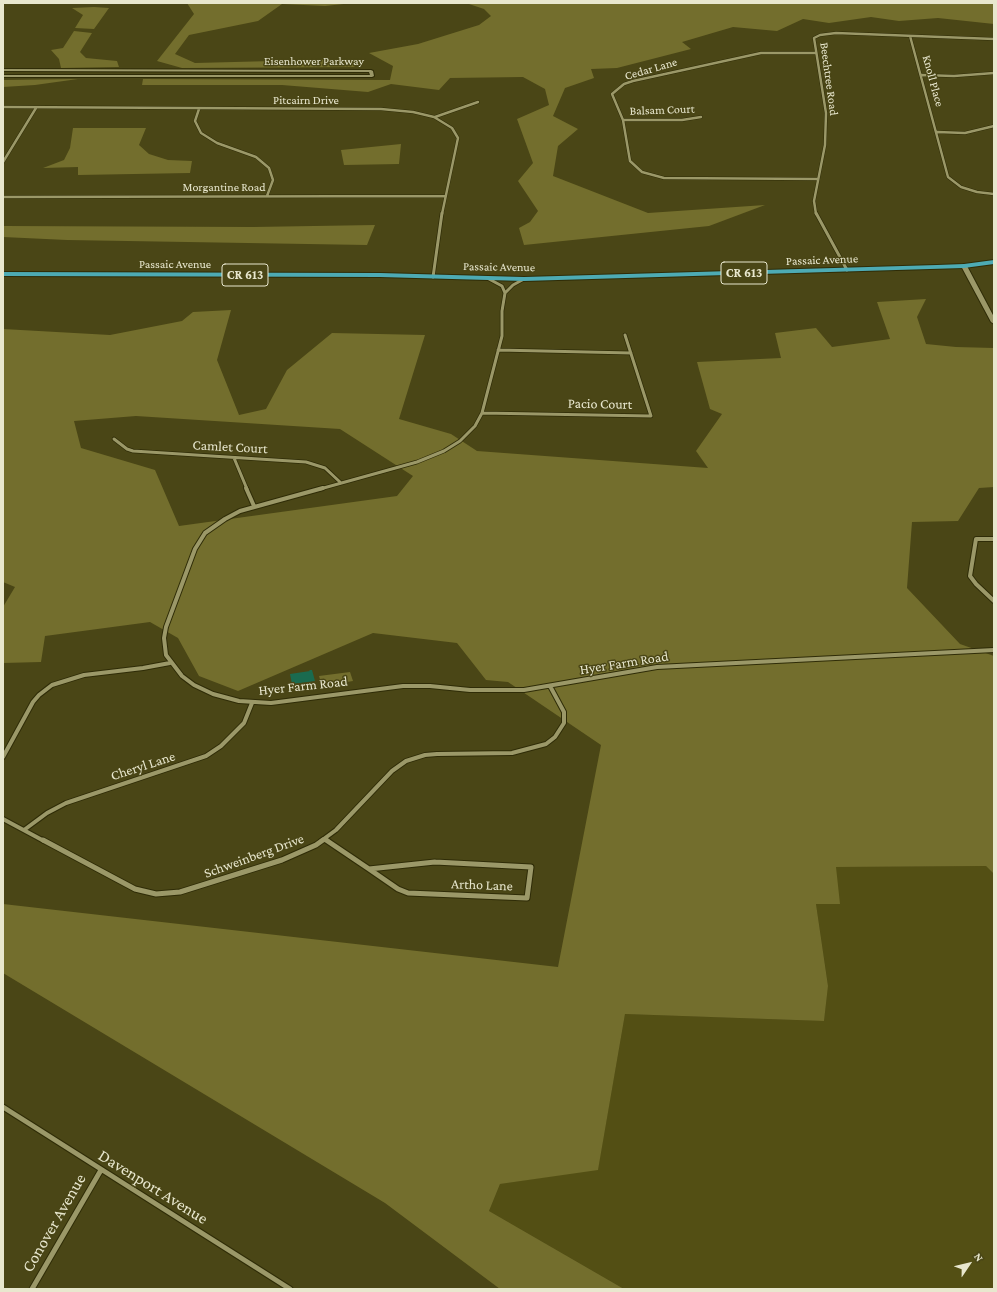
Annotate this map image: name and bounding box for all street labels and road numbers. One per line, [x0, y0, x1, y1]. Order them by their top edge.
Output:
street label: Beechtree Road [817, 42, 841, 116]
street label: Eisenhower Parkway [264, 54, 364, 68]
street label: Knoll Place [919, 54, 947, 108]
street label: Cedar Lane [623, 55, 679, 83]
street label: Pitcairn Drive [273, 93, 339, 107]
street label: Balsam Court [629, 102, 695, 118]
street label: Morgantine Road [182, 180, 266, 194]
street label: Passaic Avenue [786, 252, 858, 268]
street label: Passaic Avenue [139, 257, 211, 271]
street label: Passaic Avenue [463, 259, 535, 275]
road number: CR 613 [721, 262, 767, 284]
road number: CR 613 [222, 264, 268, 286]
street label: Pacio Court [568, 395, 632, 413]
street label: Camlet Court [192, 437, 268, 457]
street label: Hyer Farm Road [578, 648, 670, 678]
street label: Hyer Farm Road [258, 673, 348, 699]
street label: Cheryl Lane [109, 748, 177, 784]
street label: Schweinberg Drive [202, 830, 306, 882]
street label: Artho Lane [451, 876, 513, 894]
street label: Davenport Avenue [94, 1145, 212, 1229]
street label: Conover Avenue [18, 1170, 90, 1276]

